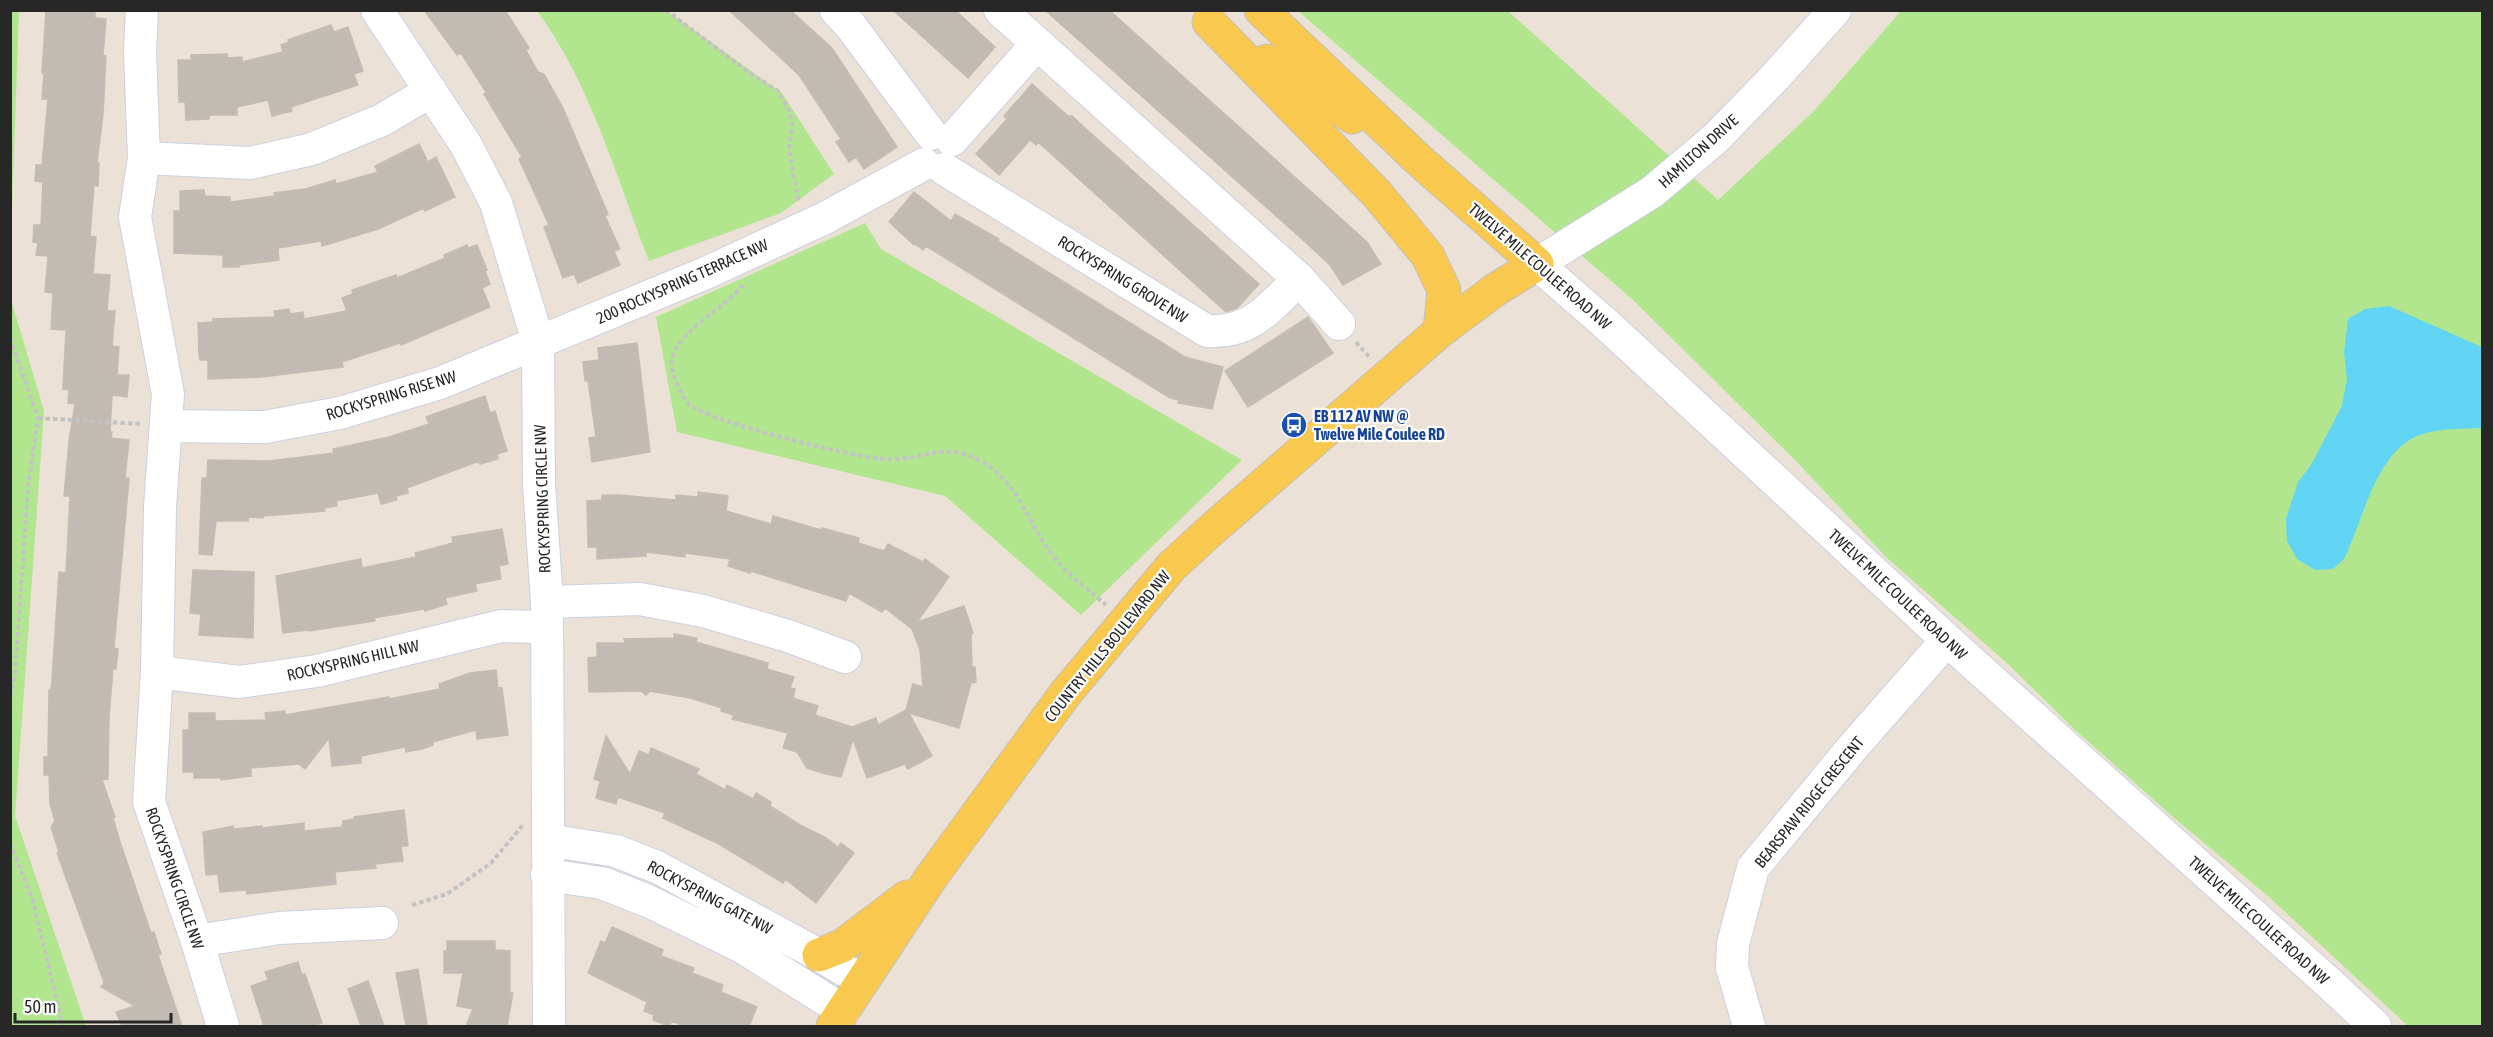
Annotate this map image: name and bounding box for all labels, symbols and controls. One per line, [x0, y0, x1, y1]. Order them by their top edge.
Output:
street label: HAMILTON DRIVE [1655, 111, 1741, 191]
street label: TWELVE MILE COULEE ROAD NW [1465, 199, 1615, 333]
street label: ROCKYSPRING GROVE NW [1055, 232, 1191, 326]
street label: 200 ROCKYSPRING TERRACE NW [593, 235, 771, 327]
street label: ROCKYSPRING RISE NW [324, 367, 459, 423]
place label: EB 112 AV NW @ Twelve Mile Coulee RD [1314, 407, 1445, 443]
bus stop icon: EB 112 AV NW @ Twelve Mile Coulee RD [1279, 410, 1309, 440]
street label: ROCKYSPRING CIRCLE NW [530, 424, 554, 574]
street label: TWELVE MILE COULEE ROAD NW [1825, 525, 1971, 663]
street label: COUNTRY HILLS BOULEVARD NW [1041, 567, 1174, 725]
street label: ROCKYSPRING HILL NW [285, 636, 421, 684]
street label: BEARSPAW RIDGE CRESCENT [1751, 733, 1867, 871]
street label: ROCKYSPRING CIRCLE NW [142, 805, 208, 952]
street label: TWELVE MILE COULEE ROAD NW [2185, 852, 2333, 988]
street label: ROCKYSPRING GATE NW [644, 856, 776, 938]
scale bar [15, 986, 171, 1024]
text: 50 m [24, 996, 56, 1017]

